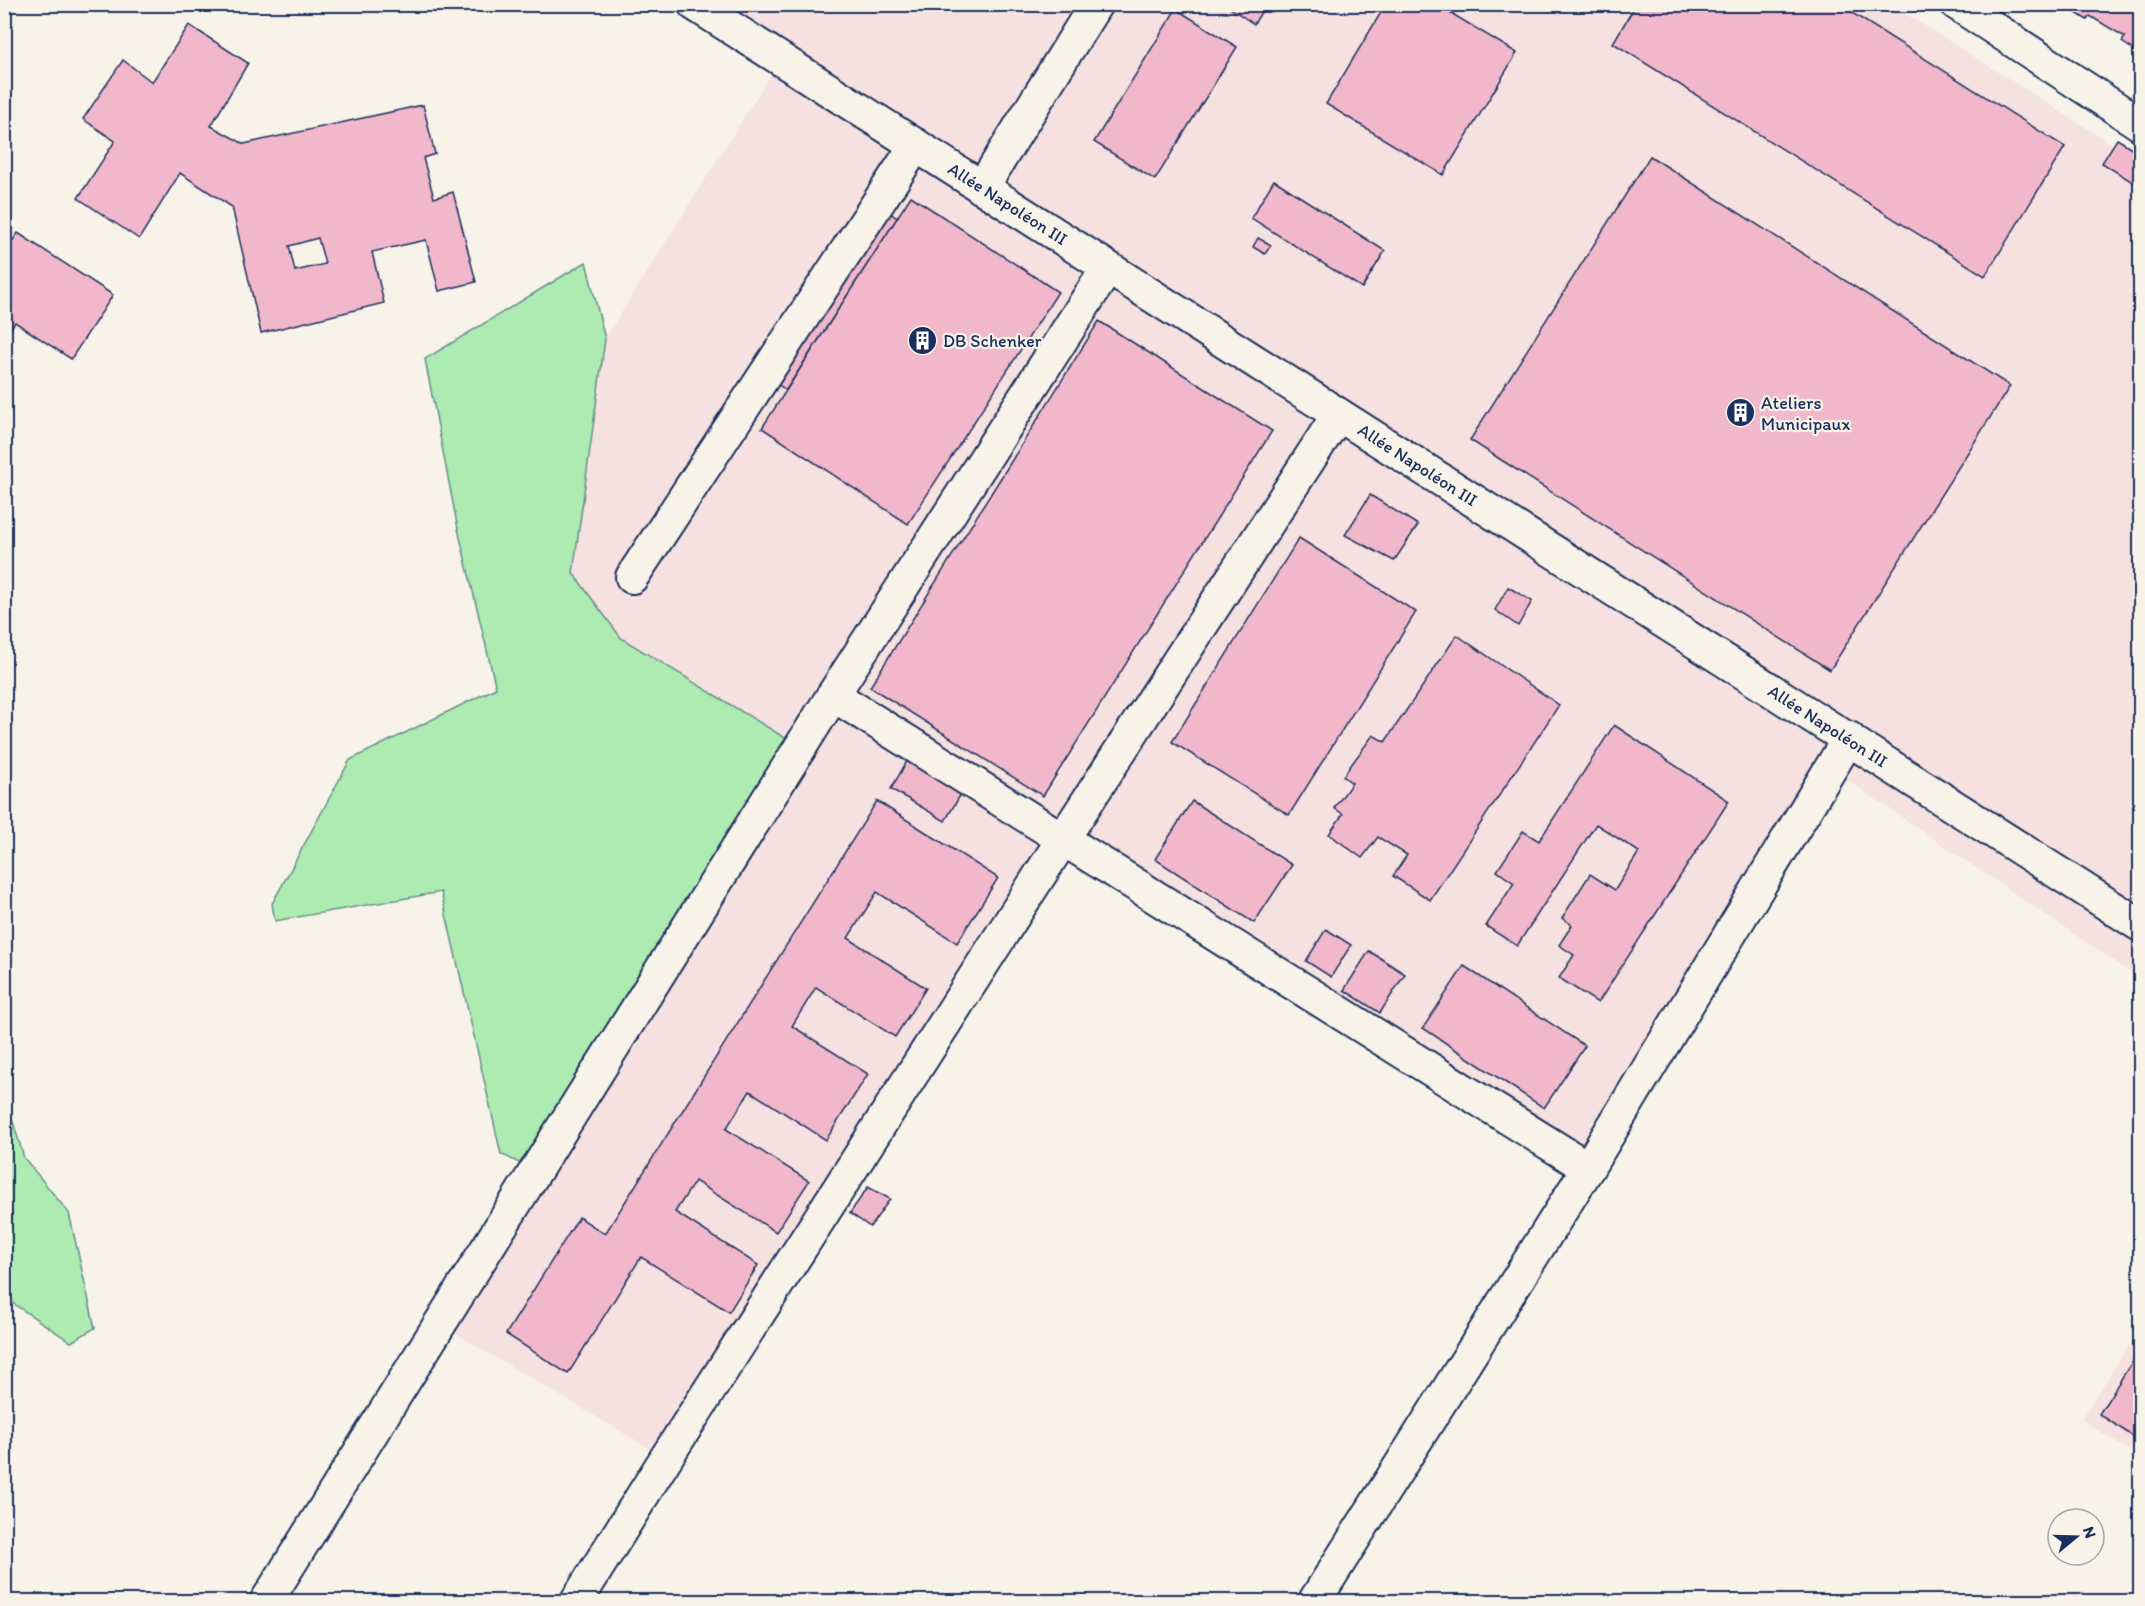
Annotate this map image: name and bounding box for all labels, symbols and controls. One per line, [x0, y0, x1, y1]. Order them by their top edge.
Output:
street label: Allée Napoléon III [944, 158, 1072, 250]
building icon: DB Schenker [906, 325, 938, 357]
place label: DB Schenker [943, 330, 1042, 352]
place label: Ateliers Municipaux [1761, 392, 1850, 435]
building icon: Ateliers Municipaux [1724, 397, 1756, 429]
street label: Allée Napoléon III [1354, 419, 1482, 511]
street label: Allée Napoléon III [1764, 680, 1891, 772]
north arrow [2046, 1507, 2106, 1567]
text: N [2079, 1524, 2100, 1540]

